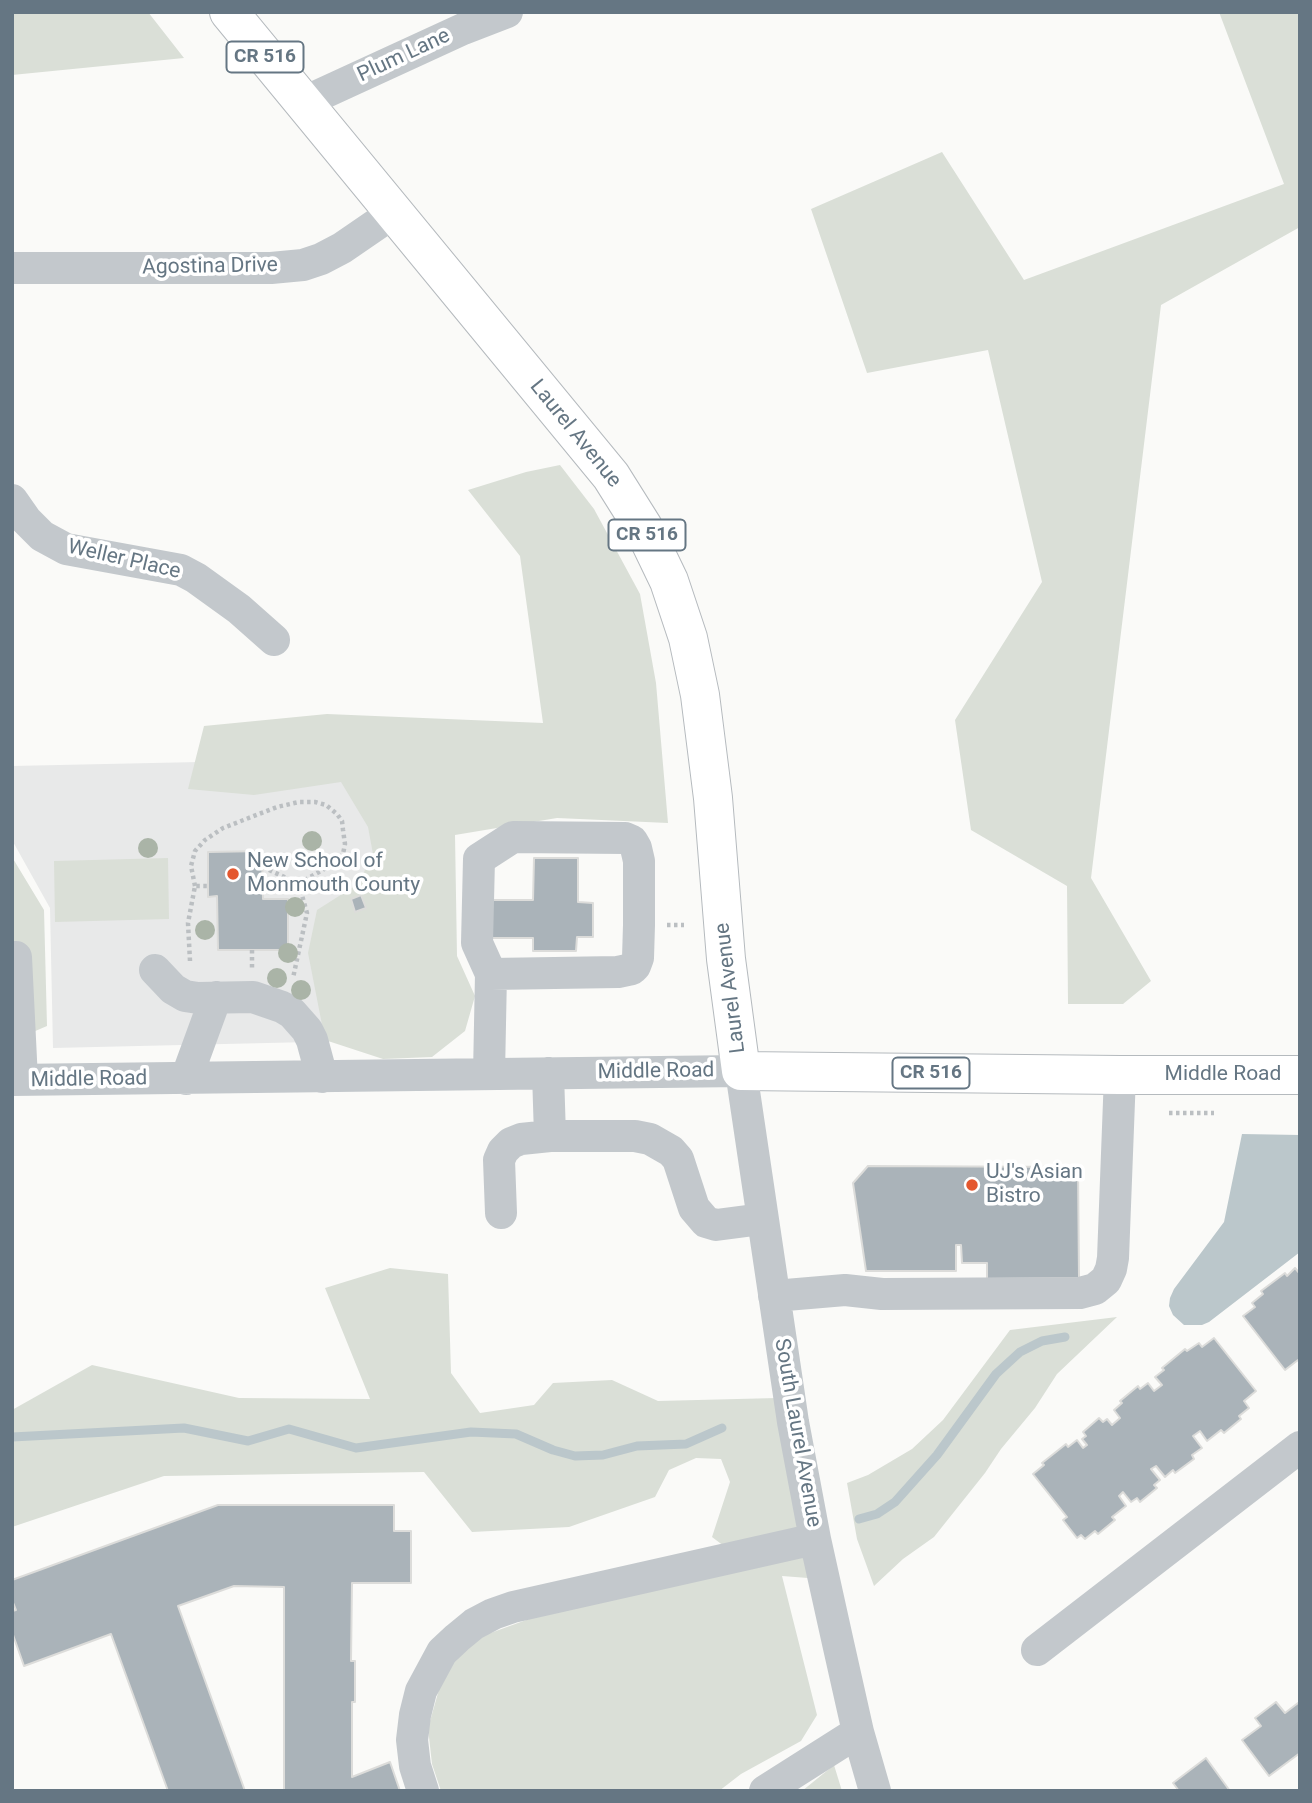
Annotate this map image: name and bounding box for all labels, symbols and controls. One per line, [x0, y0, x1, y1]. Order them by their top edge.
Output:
street label: Plum Lane [354, 24, 454, 88]
road number: CR 516 [226, 41, 304, 72]
street label: Agostina Drive [142, 253, 278, 281]
street label: Laurel Avenue [524, 375, 626, 493]
road number: CR 516 [608, 520, 686, 550]
street label: Weller Place [65, 535, 183, 585]
place label: New School of Monmouth County [247, 849, 420, 899]
marker: New School of Monmouth County [225, 866, 241, 882]
street label: Laurel Avenue [710, 921, 752, 1055]
street label: Middle Road [597, 1058, 715, 1086]
road number: CR 516 [892, 1058, 970, 1088]
street label: Middle Road [1165, 1062, 1281, 1088]
street label: Middle Road [30, 1066, 148, 1094]
place label: UJ's Asian Bistro [986, 1160, 1083, 1210]
marker: UJ's Asian Bistro [964, 1177, 980, 1193]
street label: South Laurel Avenue [768, 1337, 826, 1529]

